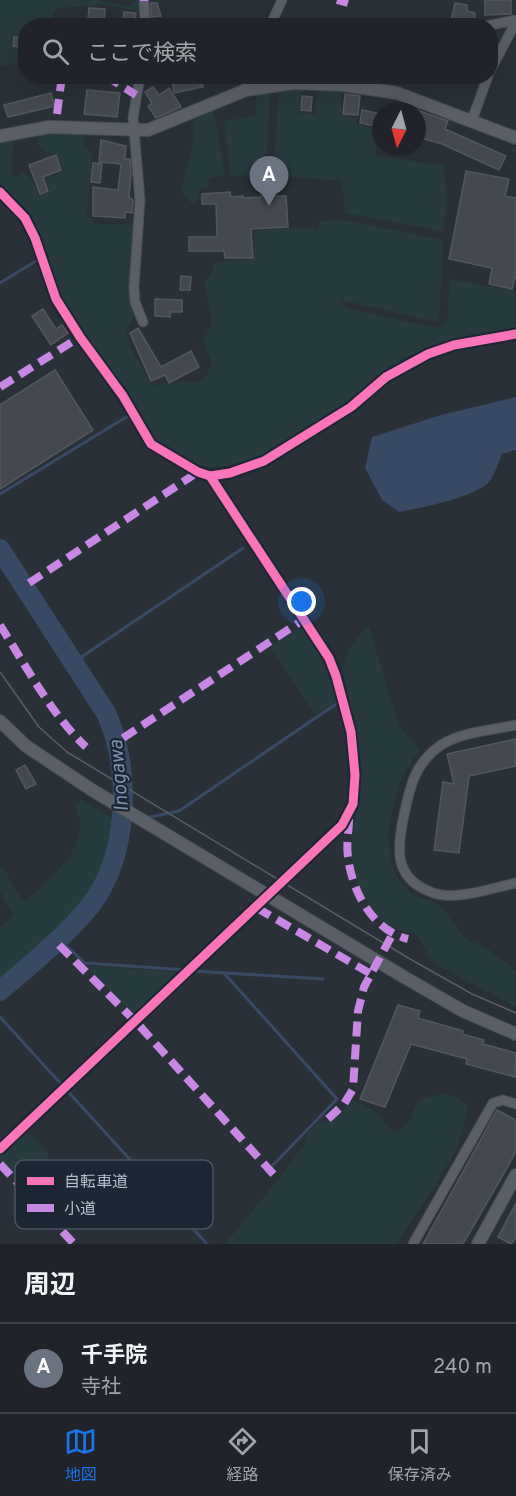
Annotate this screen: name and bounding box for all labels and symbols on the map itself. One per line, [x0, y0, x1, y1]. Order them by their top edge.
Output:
north arrow [372, 102, 426, 156]
pin: A [250, 156, 288, 206]
your location [287, 587, 316, 616]
water label: Inogawa [104, 738, 136, 813]
legend [15, 1160, 213, 1229]
text: 自転車道 [64, 1173, 128, 1193]
text: 小道 [64, 1200, 96, 1220]

